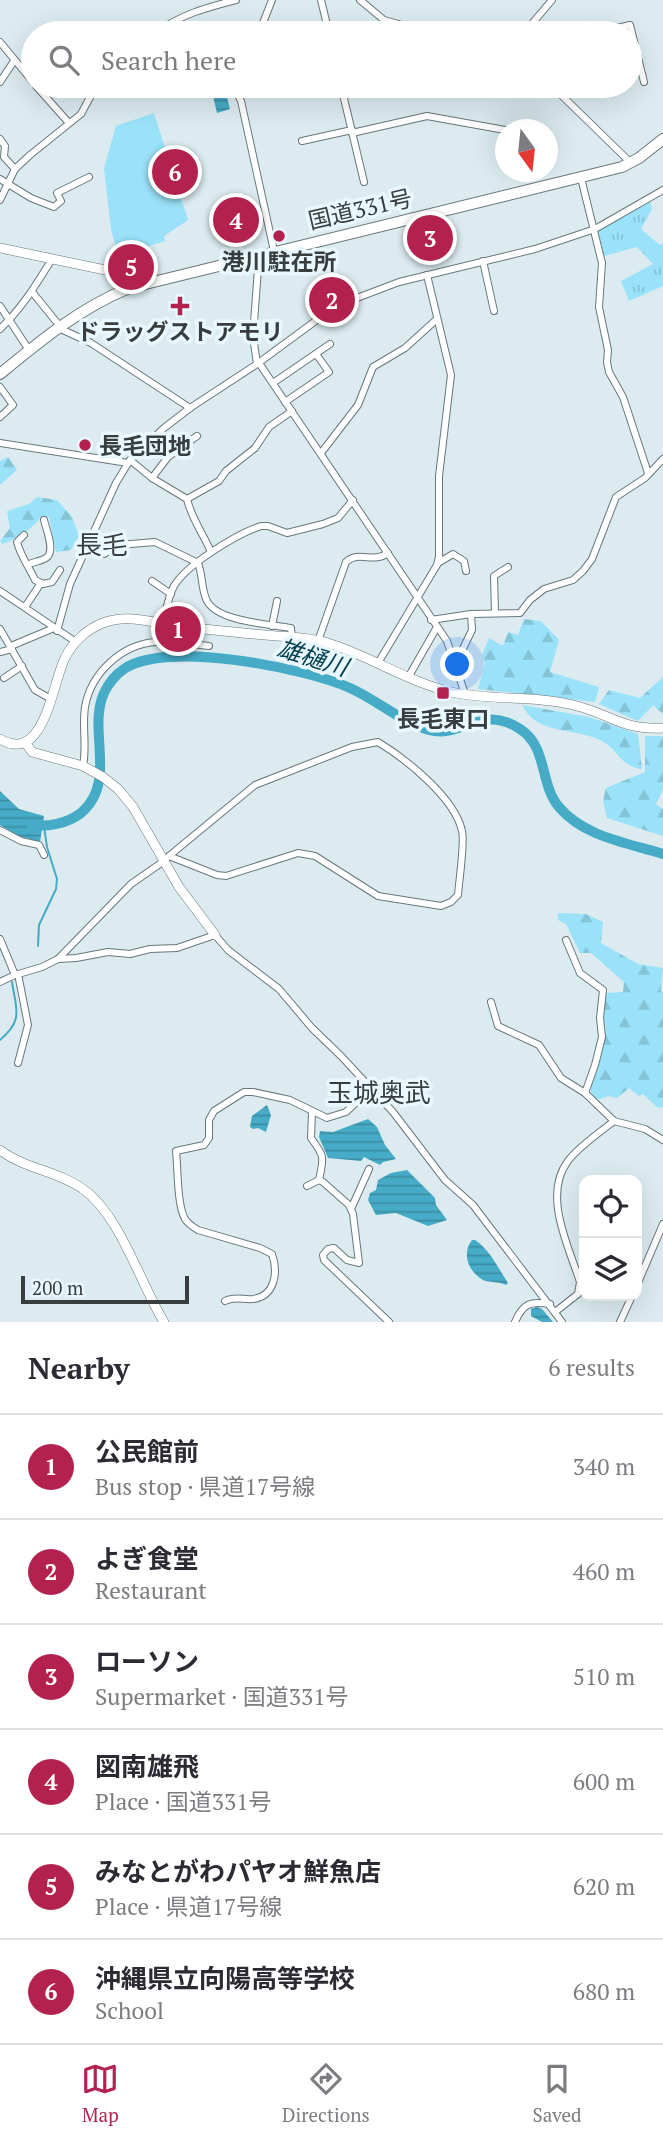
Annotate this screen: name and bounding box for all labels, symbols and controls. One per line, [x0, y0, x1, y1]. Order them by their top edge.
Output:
search box [21, 21, 642, 98]
icon: search [45, 41, 83, 79]
text: Search here [101, 43, 236, 77]
north arrow [495, 119, 558, 182]
pin: 6 [152, 146, 198, 198]
street label: 国道331号 [305, 182, 415, 236]
pin: 4 [213, 194, 259, 246]
pin: 3 [407, 212, 453, 264]
marker: 港川駐在所 [271, 228, 287, 244]
pin: 5 [108, 241, 154, 293]
place label: 港川駐在所 [222, 246, 337, 277]
pin: 2 [309, 274, 355, 326]
marker: ドラッグストアモリ [172, 298, 188, 314]
place label: ドラッグストアモリ [77, 316, 284, 347]
place label: 長毛団地 [99, 430, 191, 461]
marker: 長毛団地 [77, 437, 93, 453]
district label: 長毛 [76, 527, 128, 561]
pin: 1 [155, 603, 201, 655]
water label: 雄樋川 [274, 631, 355, 684]
your location [440, 647, 474, 681]
marker: 長毛東口 [435, 685, 451, 701]
place label: 長毛東口 [397, 703, 489, 734]
district label: 玉城奥武 [327, 1075, 431, 1109]
map controls [579, 1175, 642, 1301]
button: locate [579, 1175, 642, 1238]
button: layers [579, 1238, 642, 1301]
scale bar [21, 1273, 189, 1305]
text: 200 m [32, 1275, 83, 1300]
text: Nearby [28, 1348, 130, 1388]
text: 6 results [548, 1352, 635, 1383]
text: 公民館前 [95, 1434, 199, 1468]
text: 1 [45, 1451, 58, 1482]
text: 340 m [573, 1451, 635, 1482]
text: Bus stop · 県道17号線 [95, 1471, 315, 1502]
text: よぎ食堂 [95, 1541, 199, 1575]
text: 2 [45, 1556, 58, 1587]
text: 460 m [573, 1556, 635, 1587]
text: Restaurant [95, 1575, 207, 1606]
text: ローソン [95, 1644, 199, 1678]
text: 3 [45, 1661, 58, 1692]
text: 510 m [573, 1661, 635, 1692]
text: Supermarket · 国道331号 [95, 1681, 348, 1712]
text: 図南雄飛 [95, 1749, 199, 1783]
text: 4 [45, 1766, 58, 1797]
text: 600 m [573, 1766, 635, 1797]
text: Place · 国道331号 [95, 1786, 272, 1817]
text: みなとがわパヤオ鮮魚店 [95, 1854, 381, 1888]
text: 5 [45, 1871, 58, 1902]
text: 620 m [573, 1871, 635, 1902]
text: Place · 県道17号線 [95, 1891, 282, 1922]
text: 沖縄県立向陽高等学校 [95, 1961, 355, 1995]
text: 6 [45, 1976, 58, 2007]
text: 680 m [573, 1976, 635, 2007]
text: School [95, 1995, 164, 2026]
tab: Map [81, 2060, 119, 2127]
tab: Directions [282, 2060, 370, 2127]
tab: Saved [532, 2060, 582, 2127]

